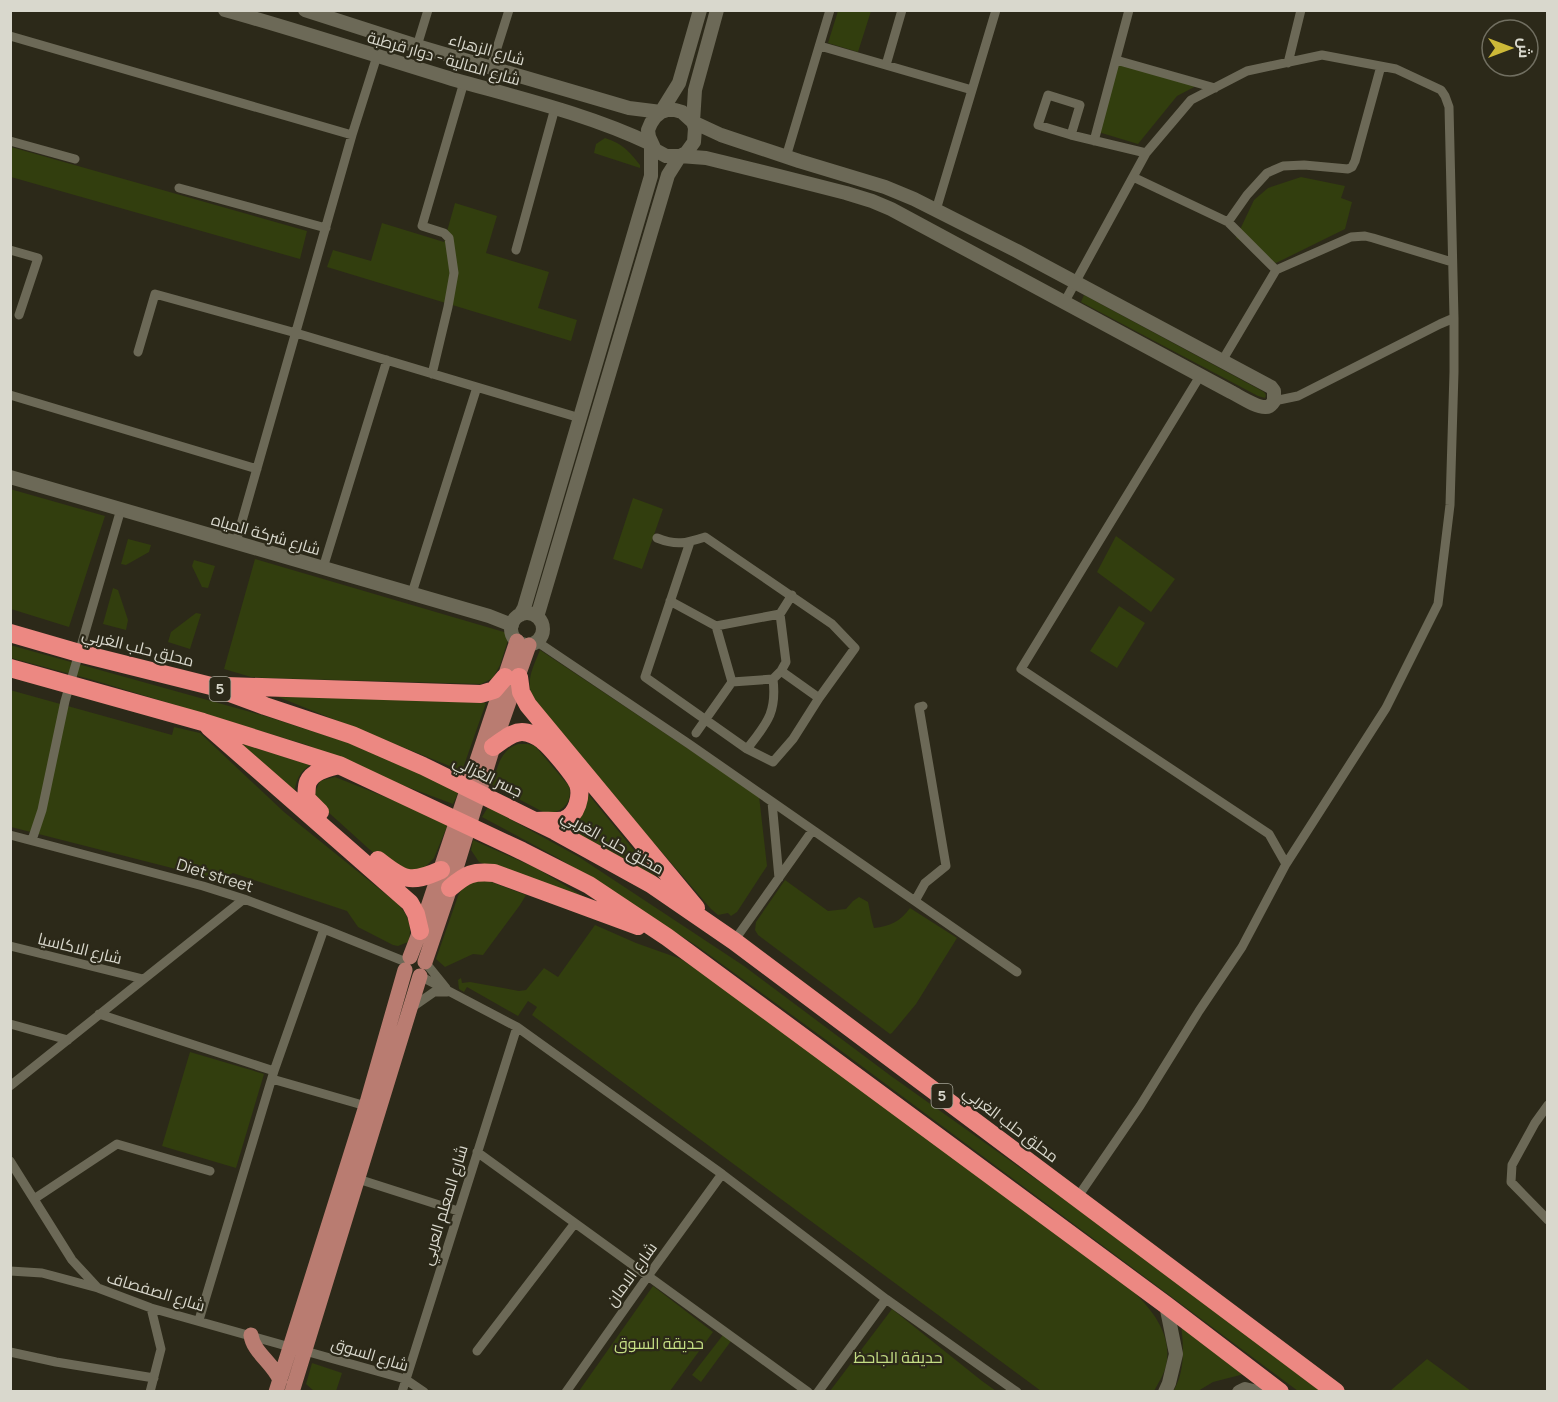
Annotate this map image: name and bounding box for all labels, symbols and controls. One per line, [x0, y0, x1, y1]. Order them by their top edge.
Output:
north arrow [1480, 18, 1540, 78]
street label: شارع المالية - دوار قرطبة [365, 26, 523, 91]
street label: شارع الزهراء [446, 28, 528, 71]
text: ش [1514, 38, 1536, 58]
street label: شارع شركة المياه [209, 508, 323, 561]
street label: محلق حلب الغربي [79, 622, 196, 674]
road number: 5 [210, 677, 230, 701]
street label: جسر الغزالي [448, 750, 526, 805]
street label: محلق حلب الغربي [556, 805, 668, 882]
street label: Diet street [174, 853, 256, 897]
street label: شارع الاكاسيا [35, 927, 124, 970]
street label: محلق حلب الغربي [957, 1081, 1063, 1170]
road number: 5 [932, 1084, 952, 1108]
street label: شارع المعلم العربي [415, 1142, 476, 1269]
street label: شارع الامان [600, 1237, 663, 1311]
street label: شارع الصفصاف [104, 1266, 208, 1317]
street label: شارع السوق [328, 1332, 411, 1377]
park label: حديقة السوق [614, 1332, 704, 1354]
park label: حديقة الجاحظ [853, 1346, 943, 1368]

